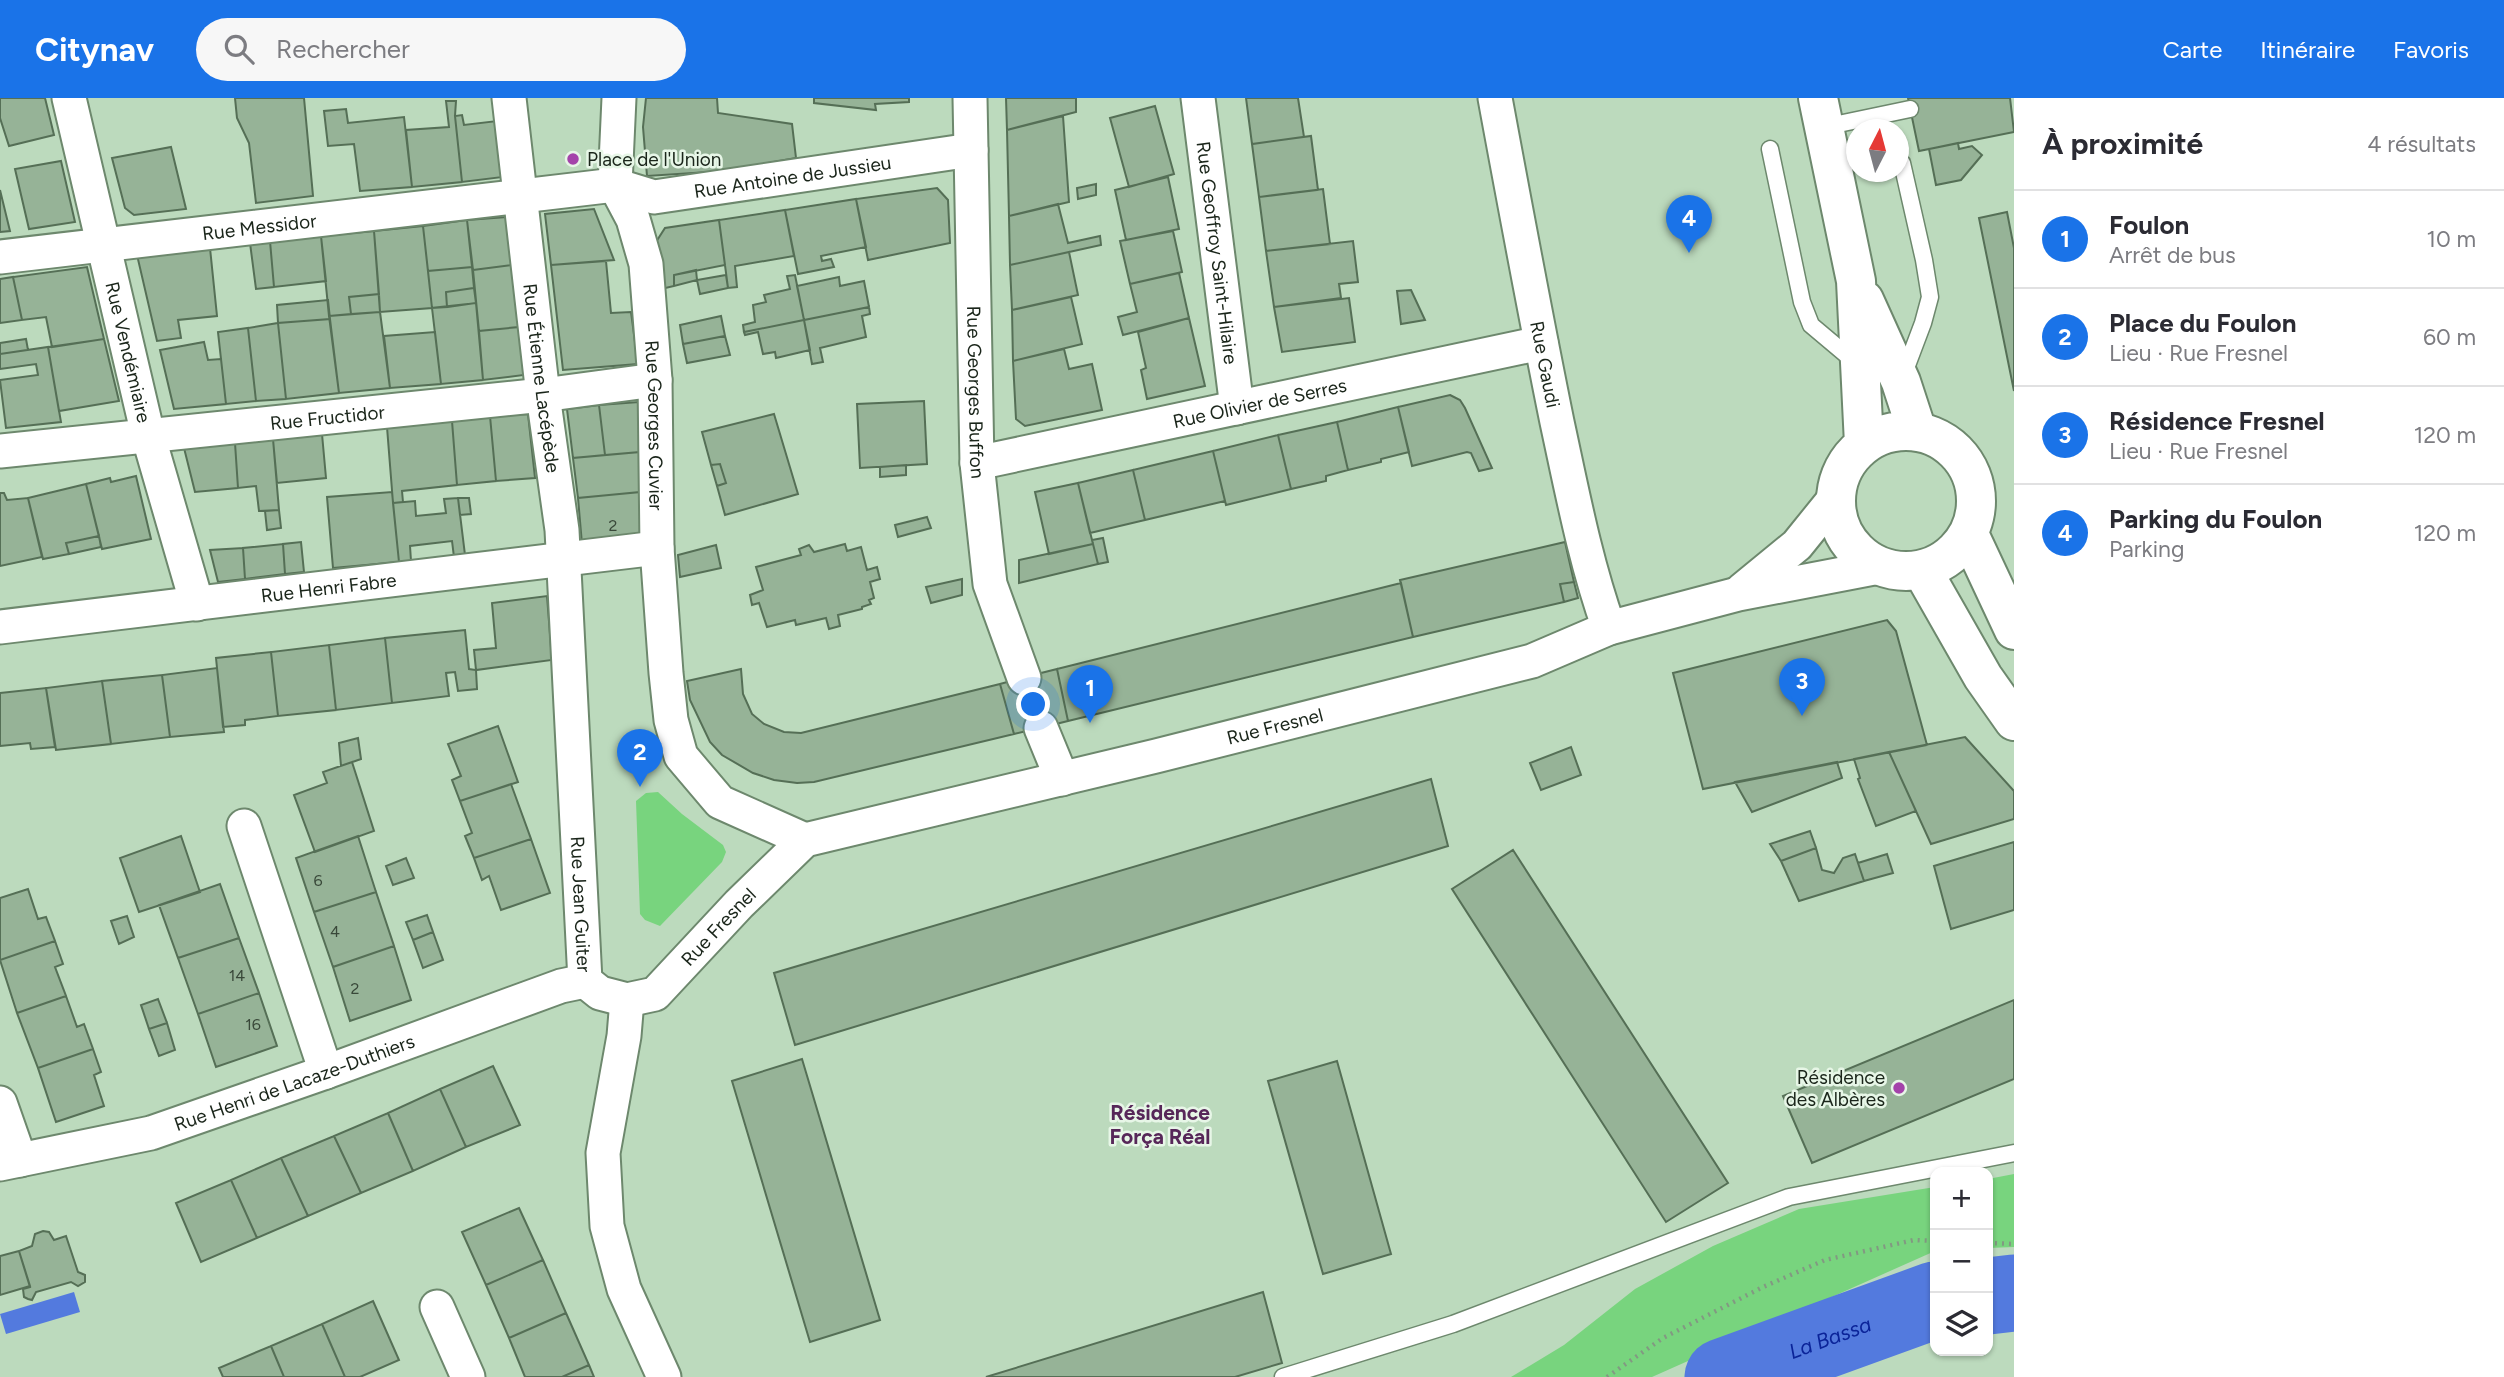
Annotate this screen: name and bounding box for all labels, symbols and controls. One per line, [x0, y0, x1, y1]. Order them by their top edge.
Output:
search box [196, 18, 686, 81]
text: Citynav [35, 30, 154, 69]
icon: search [220, 30, 258, 68]
text: Rechercher [276, 33, 410, 65]
text: Carte [2162, 35, 2222, 64]
text: Itinéraire [2260, 35, 2355, 64]
text: Favoris [2393, 35, 2469, 64]
north arrow [1846, 119, 1909, 182]
text: À proximité [2042, 125, 2203, 162]
text: 4 résultats [2367, 130, 2476, 158]
street label: Rue Geoffroy Saint-Hilaire [1192, 140, 1242, 366]
place label: Place de l'Union [587, 148, 721, 171]
marker: Place de l'Union [565, 151, 581, 167]
street label: Rue Antoine de Jussieu [692, 151, 893, 203]
pin: 4 [1666, 195, 1712, 253]
street label: Rue Messidor [201, 209, 318, 245]
text: Foulon [2109, 209, 2189, 241]
text: 1 [2060, 225, 2070, 253]
text: 10 m [2427, 225, 2476, 253]
text: Arrêt de bus [2109, 241, 2236, 269]
street label: Rue Vendémiaire [100, 279, 156, 425]
street label: Rue Étienne Lacépède [518, 282, 565, 474]
street label: Rue Georges Buffon [962, 305, 990, 480]
text: Place du Foulon [2109, 307, 2297, 339]
street label: Rue Gaudi [1525, 319, 1565, 410]
text: 2 [2058, 323, 2072, 351]
text: 60 m [2423, 323, 2476, 351]
street label: Rue Georges Cuvier [640, 339, 668, 511]
text: Lieu · Rue Fresnel [2109, 339, 2288, 367]
street label: Rue Olivier de Serres [1171, 374, 1349, 433]
street label: Rue Fructidor [269, 400, 386, 435]
text: Résidence Fresnel [2109, 405, 2325, 437]
text: 3 [2059, 421, 2071, 449]
text: 120 m [2414, 421, 2476, 449]
text: Lieu · Rue Fresnel [2109, 437, 2288, 465]
text: Parking du Foulon [2109, 503, 2322, 535]
house number: 2 [609, 516, 617, 535]
text: 4 [2058, 519, 2072, 547]
text: 120 m [2414, 519, 2476, 547]
text: Parking [2109, 535, 2184, 563]
street label: Rue Henri Fabre [260, 568, 398, 608]
pin: 3 [1779, 658, 1825, 716]
pin: 1 [1067, 665, 1113, 723]
your location [1016, 687, 1050, 721]
street label: Rue Fresnel [1224, 703, 1325, 750]
pin: 2 [617, 729, 663, 787]
street label: Rue Jean Guiter [566, 836, 596, 973]
house number: 6 [313, 871, 323, 890]
street label: Rue Fresnel [676, 883, 761, 971]
house number: 4 [330, 922, 340, 941]
house number: 14 [229, 966, 245, 985]
house number: 2 [351, 979, 359, 998]
house number: 16 [245, 1015, 261, 1034]
street label: Rue Henri de Lacaze-Duthiers [171, 1030, 418, 1136]
place label: Résidence des Albères [1786, 1066, 1885, 1111]
marker: Résidence des Albères [1891, 1080, 1907, 1096]
district label: Résidence Força Réal [1110, 1100, 1210, 1149]
map controls [1930, 1167, 1993, 1356]
button: + [1930, 1167, 1993, 1230]
button: − [1930, 1230, 1993, 1293]
button: layers [1930, 1293, 1993, 1356]
water label: La Bassa [1785, 1311, 1875, 1364]

